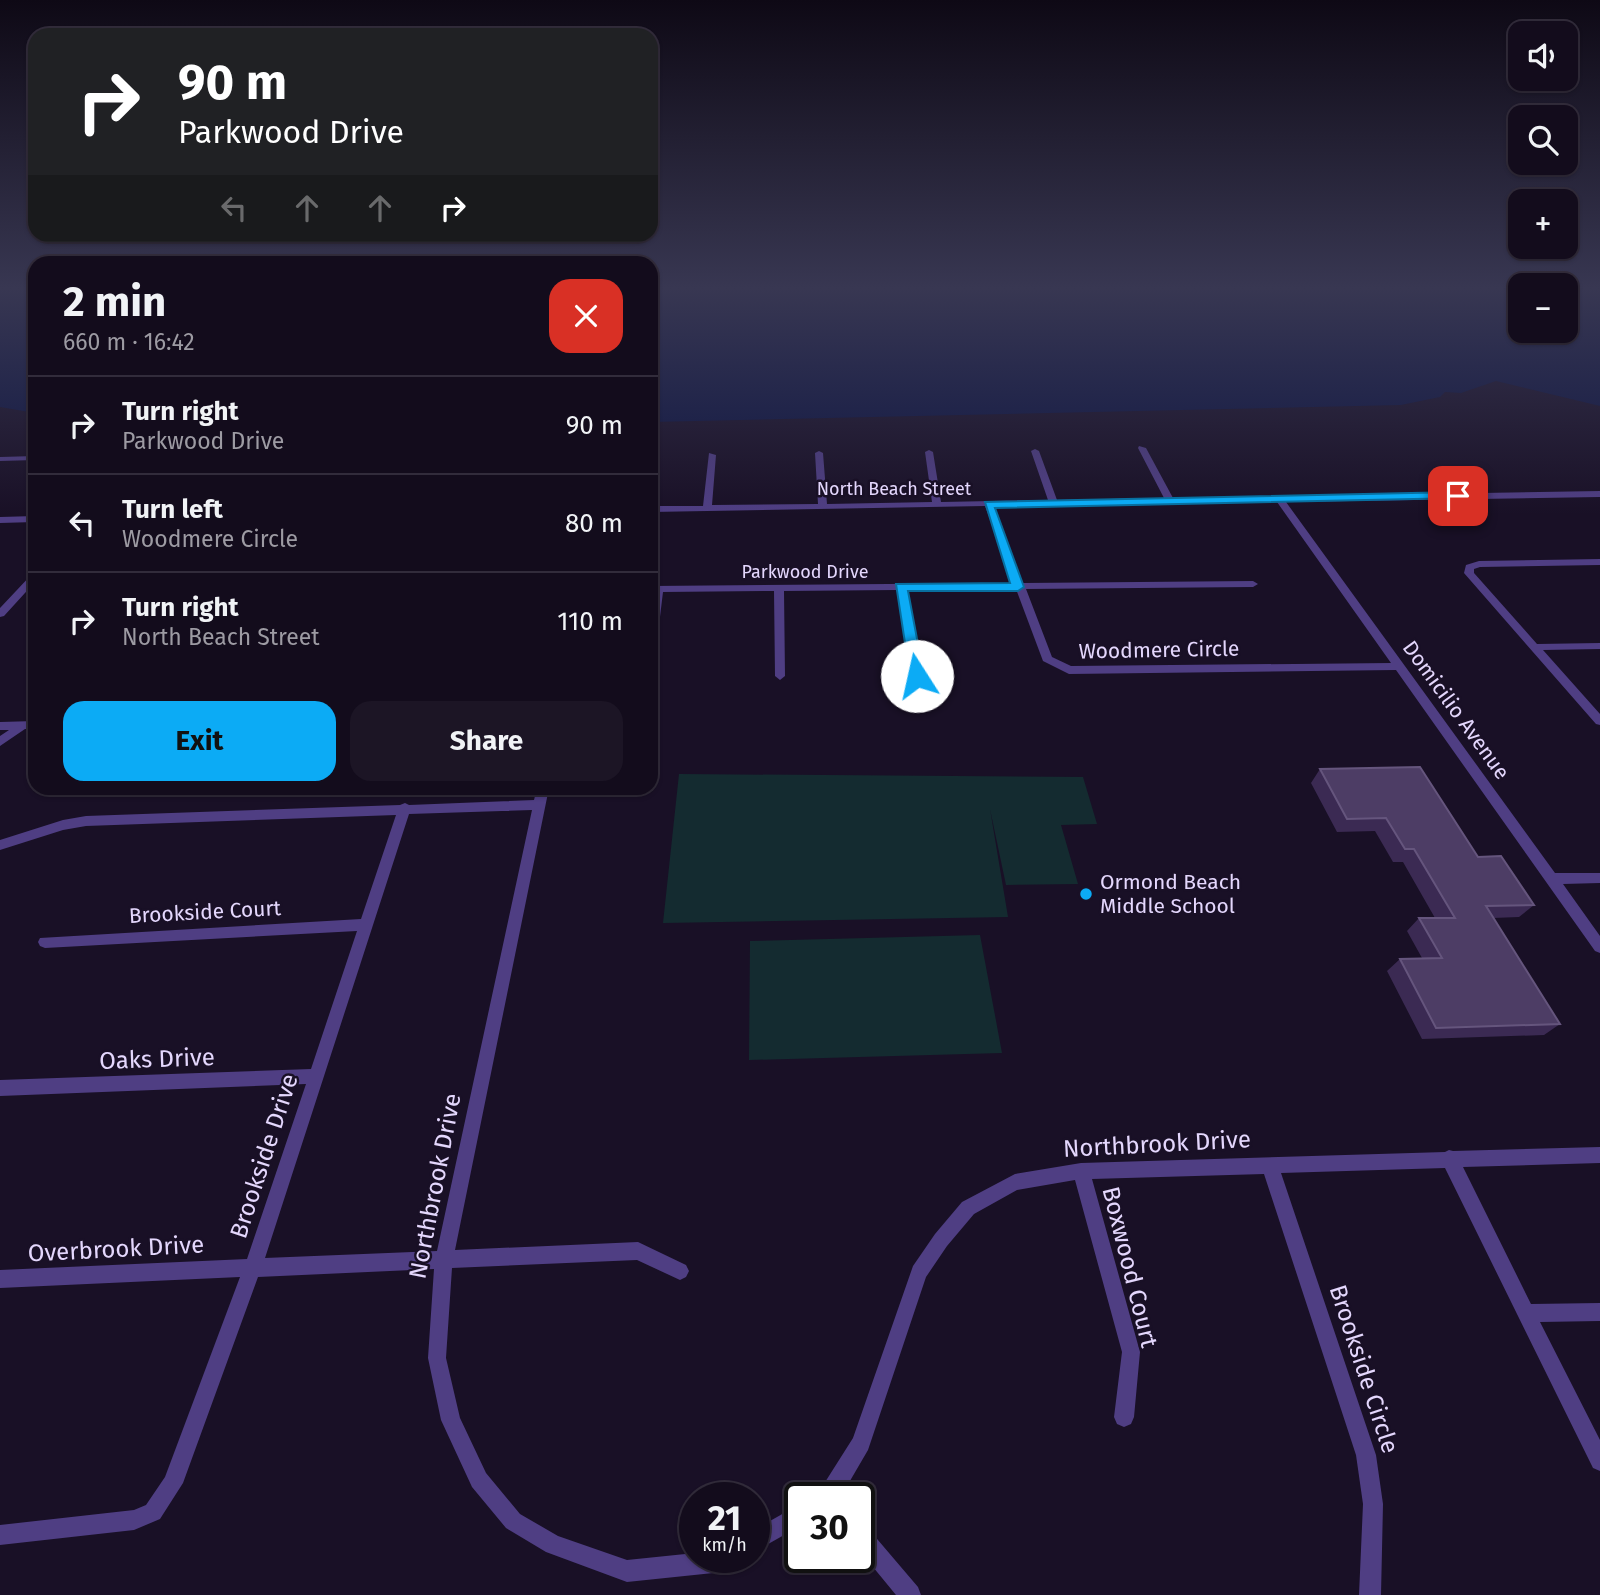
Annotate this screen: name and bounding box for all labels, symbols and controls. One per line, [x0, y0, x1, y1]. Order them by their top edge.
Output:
map controls [1508, 21, 1578, 343]
button: sound [1508, 21, 1578, 91]
text: 90 m [178, 53, 287, 112]
icon: right [63, 56, 154, 147]
button: search [1508, 105, 1578, 175]
text: Parkwood Drive [178, 113, 404, 151]
icon: left [215, 189, 253, 227]
icon: ahead [288, 189, 326, 227]
icon: ahead [361, 189, 399, 227]
icon: right [434, 189, 472, 227]
button: + [1508, 189, 1578, 259]
button: − [1508, 273, 1578, 343]
text: 2 min [63, 277, 166, 327]
button: close [549, 279, 623, 353]
text: 660 m · 16:42 [63, 328, 195, 356]
text: Turn right [122, 396, 239, 427]
icon: right [63, 406, 101, 444]
text: 90 m [566, 410, 623, 441]
text: Parkwood Drive [122, 427, 284, 455]
pin [1428, 466, 1488, 526]
icon: arrive [1439, 477, 1477, 515]
street label: North Beach Street [817, 478, 972, 500]
text: Turn left [122, 494, 223, 525]
icon: left [63, 504, 101, 542]
text: 80 m [565, 508, 623, 539]
text: Woodmere Circle [122, 525, 298, 553]
street label: Parkwood Drive [741, 561, 869, 583]
text: Turn right [122, 592, 239, 623]
icon: right [63, 602, 101, 640]
text: 110 m [557, 606, 623, 637]
text: North Beach Street [122, 623, 320, 651]
street label: Woodmere Circle [1078, 636, 1240, 664]
street label: Domicilio Avenue [1397, 636, 1515, 784]
position arrow [880, 639, 954, 713]
button: Exit [63, 701, 336, 781]
button: Share [350, 701, 623, 781]
place label: Ormond Beach Middle School [1100, 869, 1241, 919]
marker: Ormond Beach Middle School [1078, 886, 1094, 902]
street label: Brookside Court [128, 895, 282, 929]
street label: Oaks Drive [99, 1043, 215, 1075]
street label: Brookside Drive [224, 1070, 304, 1242]
street label: Northbrook Drive [403, 1091, 467, 1281]
street label: Northbrook Drive [1062, 1125, 1252, 1163]
street label: Boxwood Court [1096, 1184, 1164, 1351]
street label: Overbrook Drive [27, 1230, 205, 1268]
street label: Brookside Circle [1324, 1281, 1404, 1457]
speed limit sign: 30 [784, 1482, 875, 1573]
text: 21 [708, 1497, 741, 1539]
text: km/h [702, 1534, 747, 1556]

